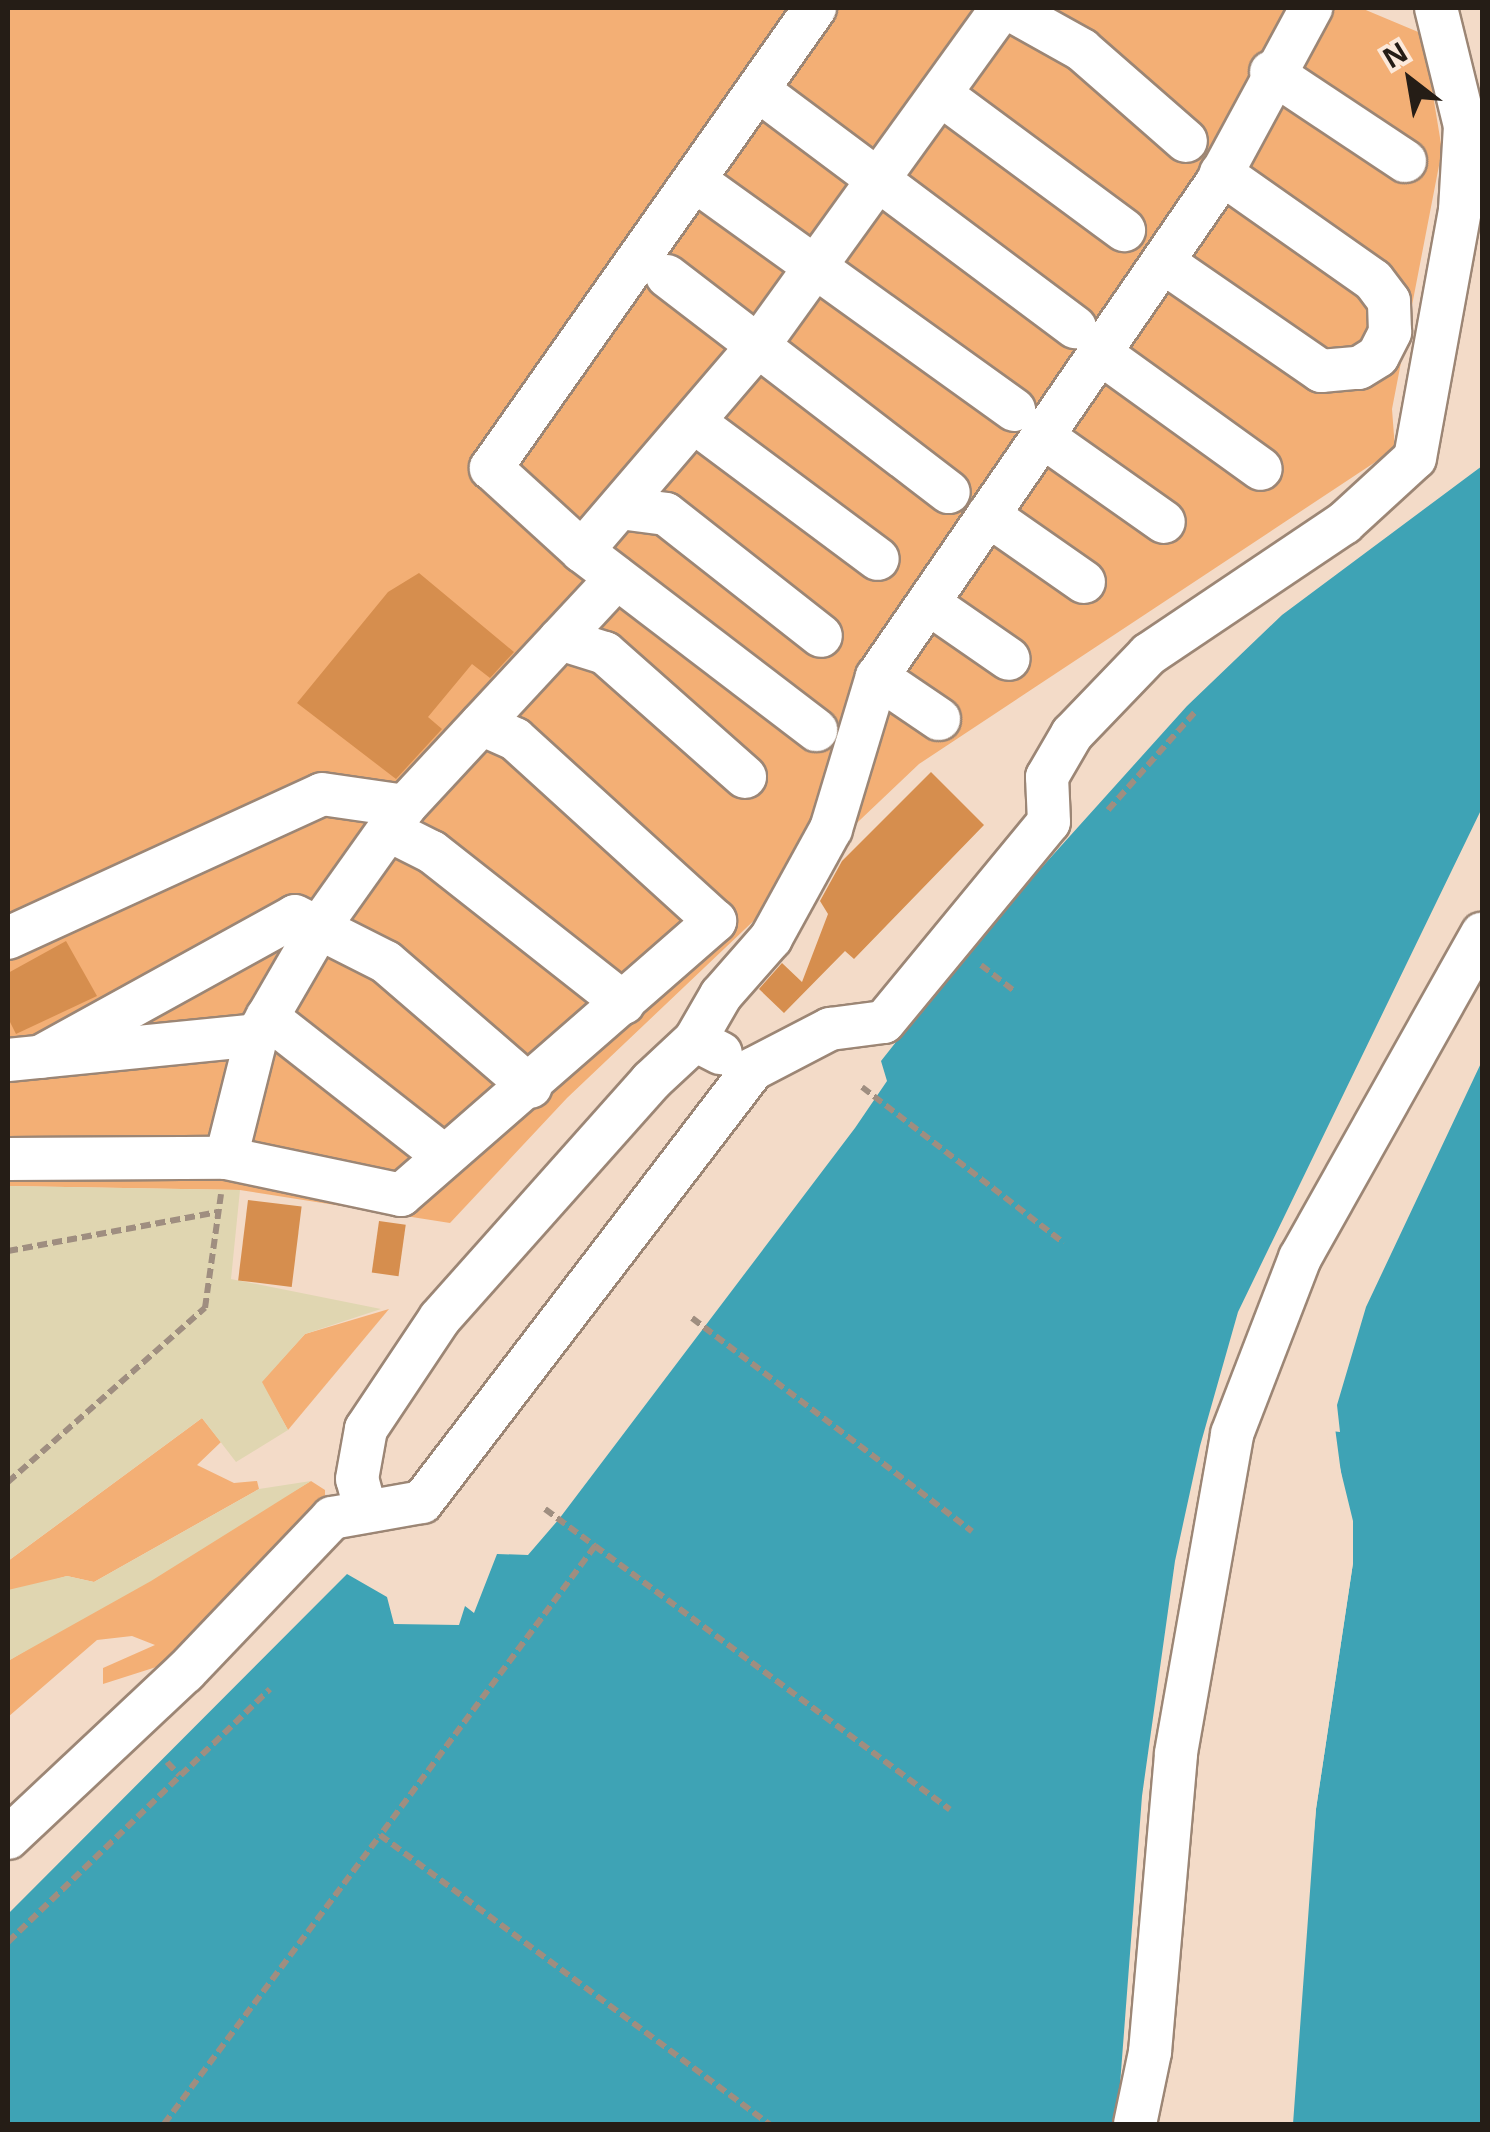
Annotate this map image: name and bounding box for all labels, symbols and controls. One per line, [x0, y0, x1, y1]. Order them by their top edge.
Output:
north arrow [1360, 30, 1460, 130]
text: N [1375, 32, 1414, 76]

